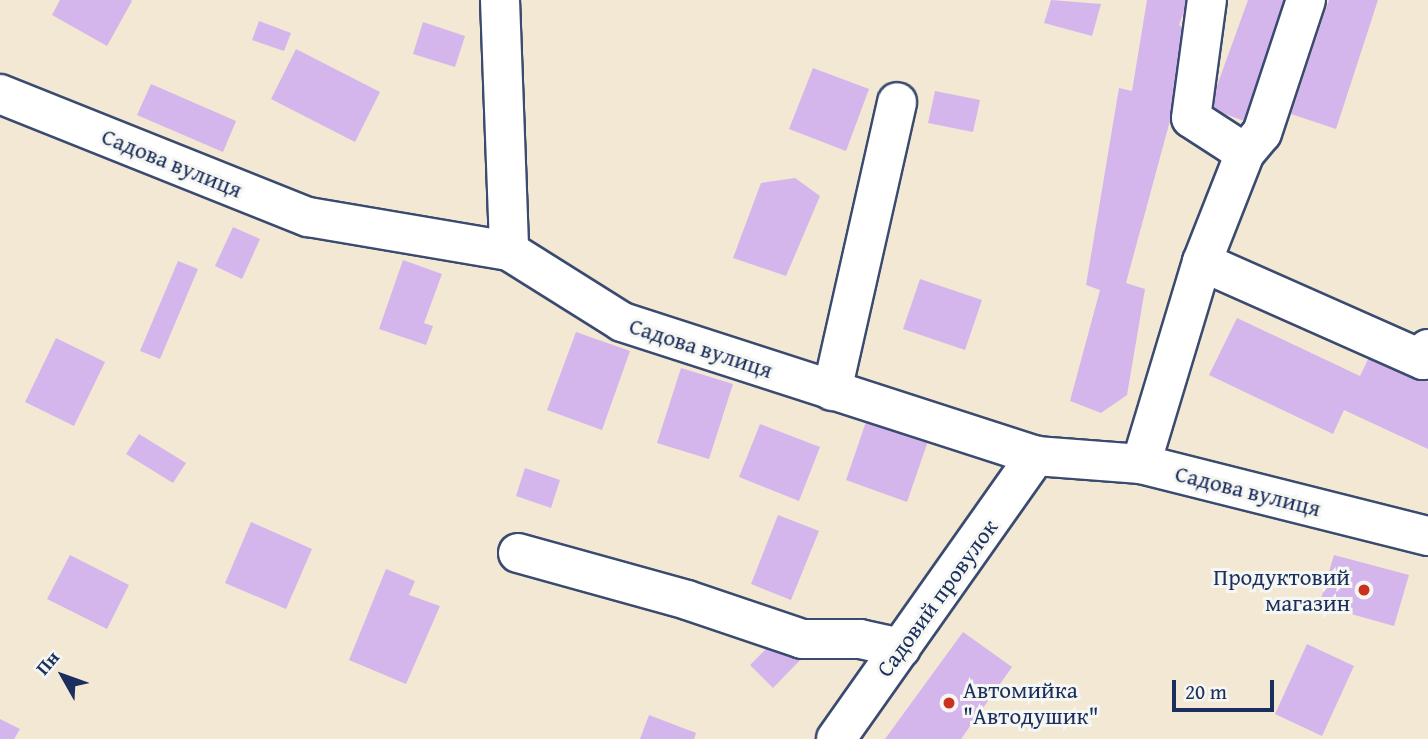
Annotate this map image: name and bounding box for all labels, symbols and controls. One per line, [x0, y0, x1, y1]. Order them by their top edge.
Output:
street label: Садова вулиця [98, 122, 246, 204]
street label: Садова вулиця [626, 312, 776, 384]
street label: Садова вулиця [1172, 460, 1324, 522]
street label: Садовий провулок [871, 514, 1003, 682]
place label: Продуктовий магазин [1213, 563, 1350, 617]
marker: Продуктовий магазин [1356, 582, 1372, 598]
north arrow [28, 641, 98, 711]
text: Пн [28, 644, 65, 681]
scale bar [1176, 666, 1278, 710]
place label: Автомийка "Автодушик" [963, 676, 1099, 730]
text: 20 m [1185, 676, 1227, 707]
marker: Автомийка "Автодушик" [941, 695, 957, 711]

